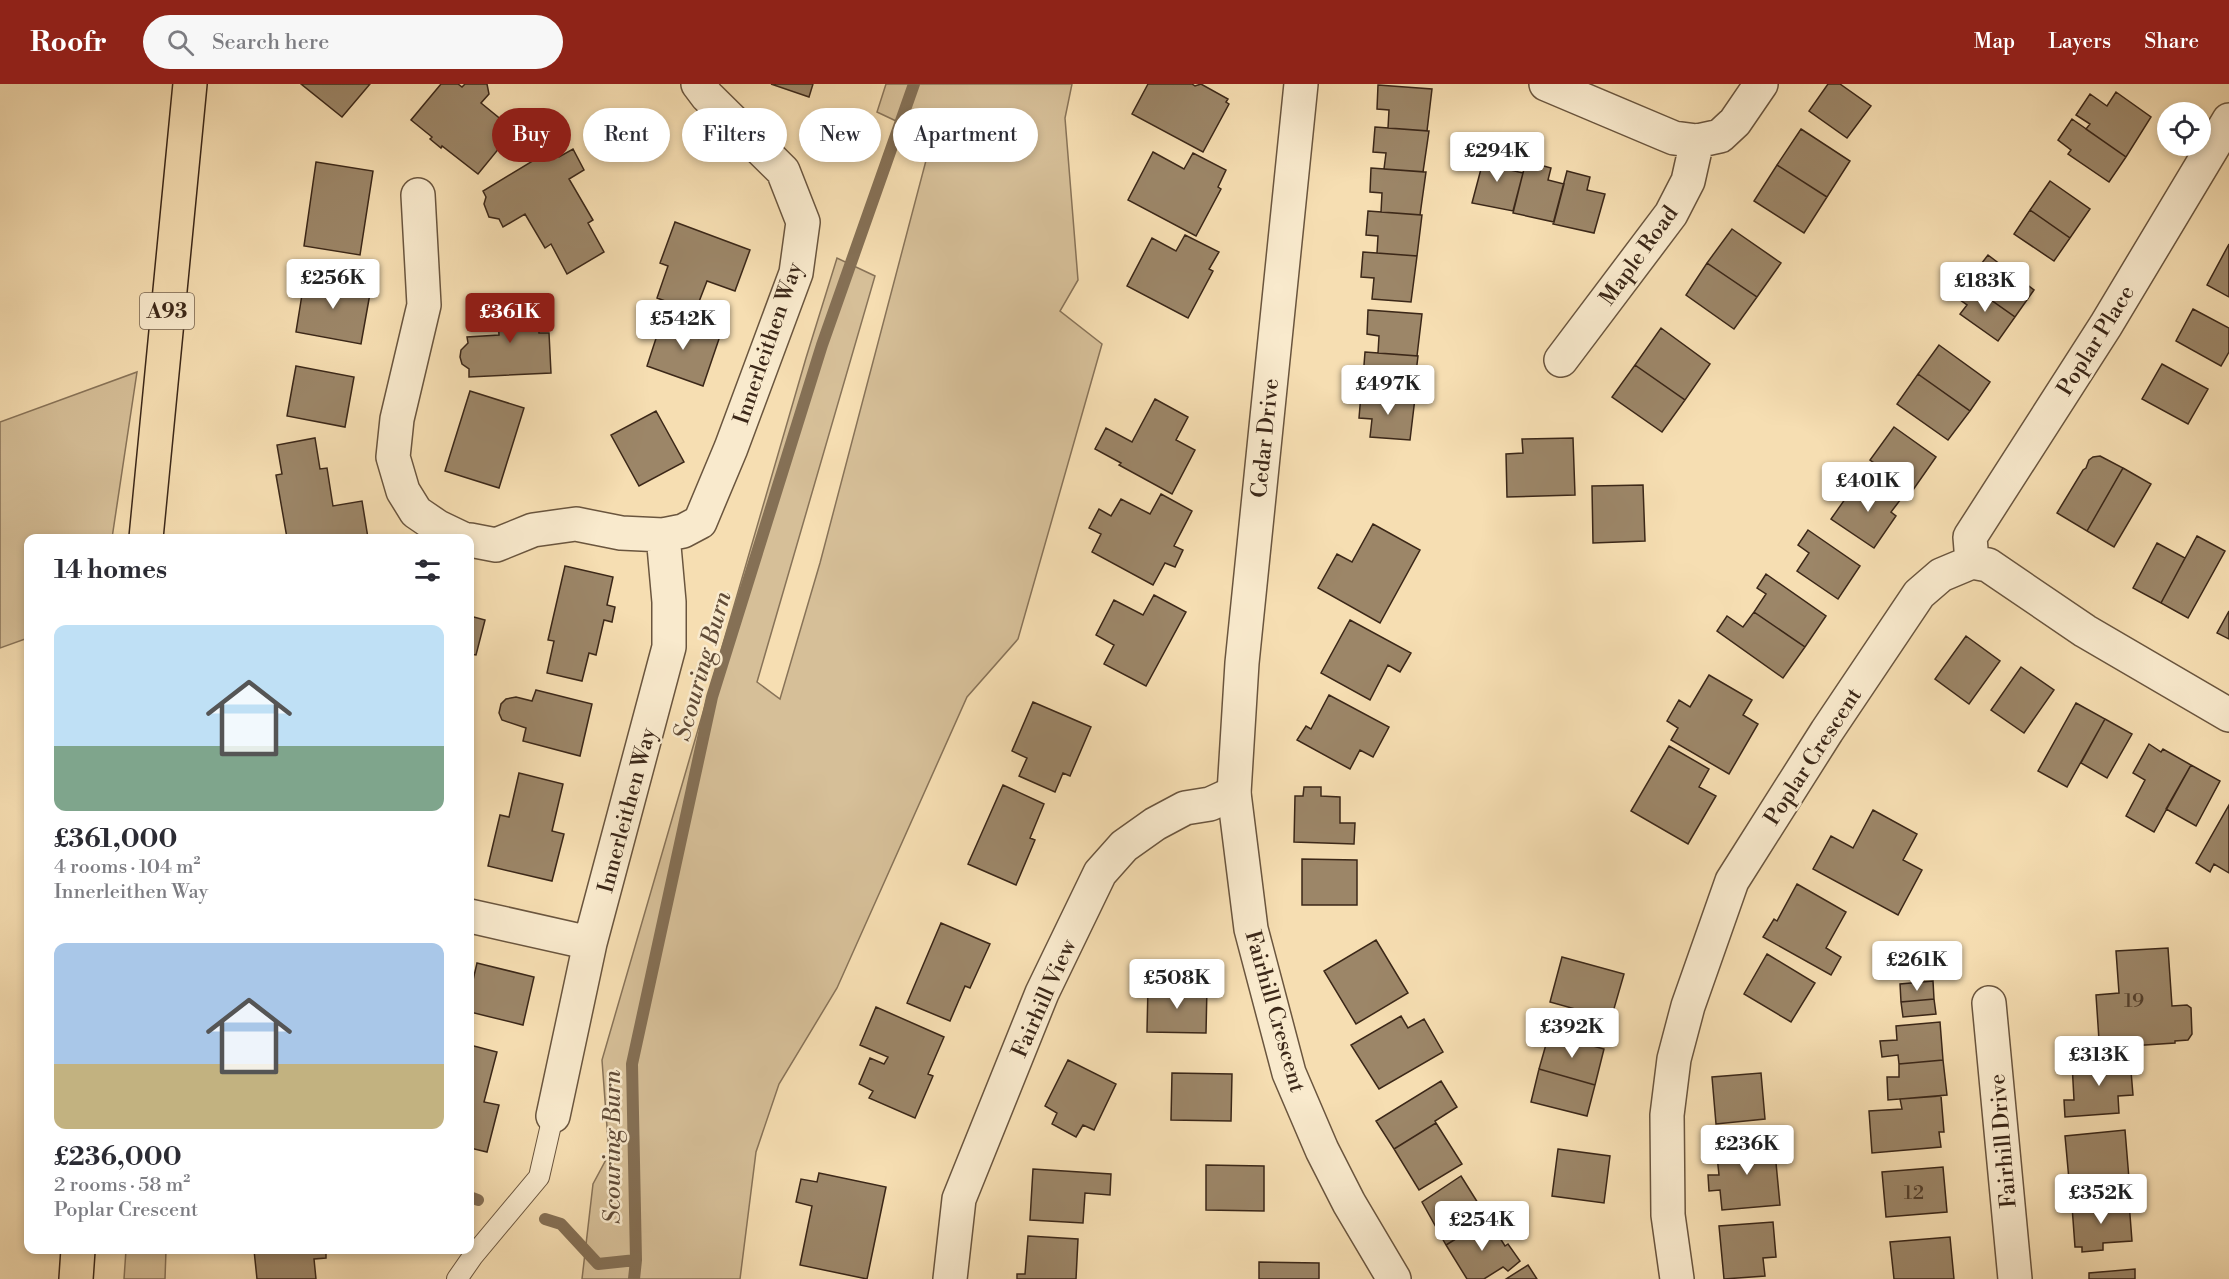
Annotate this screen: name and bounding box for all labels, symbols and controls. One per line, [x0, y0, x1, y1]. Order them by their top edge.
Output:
search box [143, 15, 563, 69]
text: Roofr [30, 25, 107, 60]
icon: search [164, 26, 197, 59]
text: Search here [212, 29, 329, 56]
text: Map [1974, 29, 2015, 55]
text: Layers [2048, 29, 2111, 55]
text: Share [2144, 29, 2199, 55]
map controls [2157, 102, 2211, 156]
button: locate [2157, 102, 2211, 156]
chip: Buy [492, 108, 571, 162]
chip: Rent [583, 108, 670, 162]
chip: Filters [682, 108, 787, 162]
chip: New [799, 108, 881, 162]
chip: Apartment [893, 108, 1038, 162]
pin: £294K [1455, 132, 1539, 183]
text: £294K [1464, 139, 1530, 164]
street label: Maple Road [1594, 200, 1685, 311]
pin: £256K [291, 259, 375, 310]
street label: Innerleithen Way [728, 259, 809, 428]
pin: £183K [1943, 262, 2027, 313]
text: £256K [301, 266, 365, 291]
text: £183K [1954, 269, 2016, 294]
street label: Poplar Place [2052, 281, 2141, 401]
road number: A93 [140, 293, 194, 329]
pin: £361K [468, 293, 552, 344]
text: £361K [479, 300, 541, 325]
pin: £542K [641, 300, 725, 351]
text: £542K [650, 307, 716, 332]
pin: £497K [1346, 365, 1430, 416]
text: £497K [1355, 372, 1421, 397]
street label: Cedar Drive [1246, 377, 1285, 499]
pin: £401K [1826, 462, 1910, 513]
text: £401K [1836, 469, 1900, 494]
text: 14 homes [54, 554, 167, 586]
icon: filters [411, 554, 444, 587]
water label: Scouring Burn [667, 588, 739, 744]
icon: home [195, 664, 303, 772]
street label: Poplar Crescent [1759, 683, 1868, 831]
street label: Innerleithen Way [592, 725, 663, 896]
text: £361,000 [54, 823, 177, 855]
text: 4 rooms · 104 m² [54, 855, 201, 880]
text: Innerleithen Way [54, 880, 208, 905]
street label: Fairhill Crescent [1239, 927, 1311, 1096]
street label: Fairhill View [1006, 935, 1083, 1062]
pin: £261K [1875, 941, 1959, 992]
text: £261K [1886, 948, 1948, 973]
pin: £508K [1135, 959, 1219, 1010]
text: £508K [1143, 966, 1211, 991]
icon: home [195, 982, 303, 1090]
house number: 19 [2124, 989, 2144, 1014]
pin: £392K [1530, 1008, 1614, 1059]
text: £392K [1540, 1015, 1604, 1040]
pin: £313K [2057, 1036, 2141, 1087]
text: £313K [2069, 1043, 2129, 1068]
water label: Scouring Burn [598, 1069, 628, 1224]
street label: Fairhill Drive [1984, 1073, 2023, 1209]
pin: £236K [1705, 1125, 1789, 1176]
text: £236K [1715, 1132, 1779, 1157]
text: £236,000 [54, 1141, 182, 1173]
text: 2 rooms · 58 m² [54, 1173, 190, 1198]
pin: £352K [2059, 1174, 2143, 1225]
house number: 12 [1904, 1181, 1924, 1206]
text: £352K [2069, 1181, 2133, 1206]
text: Poplar Crescent [54, 1198, 198, 1223]
pin: £254K [1440, 1201, 1524, 1252]
text: £254K [1449, 1208, 1515, 1233]

